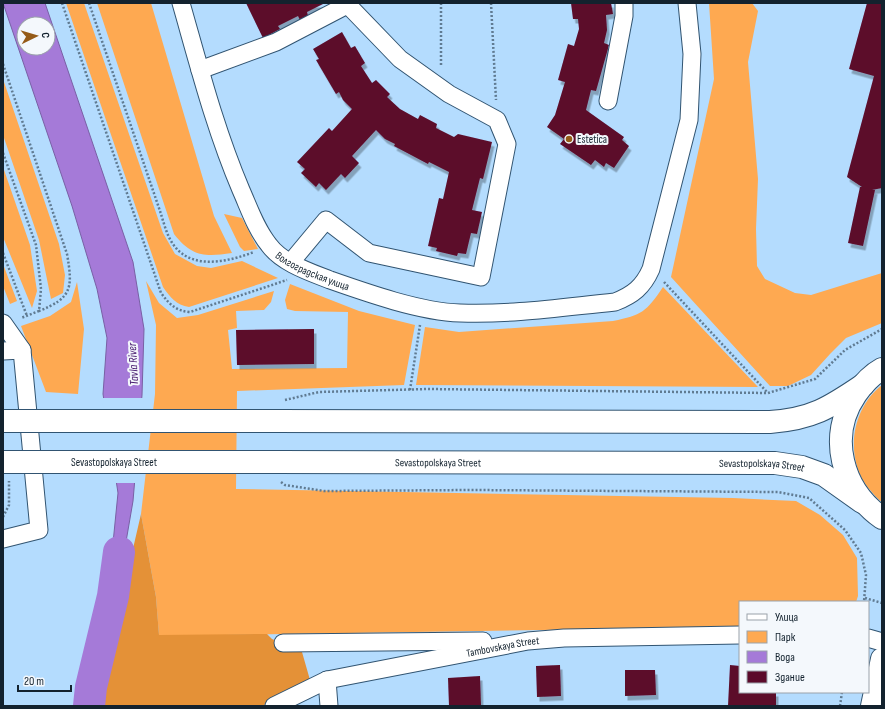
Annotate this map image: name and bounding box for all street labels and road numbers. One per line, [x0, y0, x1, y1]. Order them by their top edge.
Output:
street label: Волгоградская улица [273, 249, 351, 293]
street label: Sevastopolskaya Street [71, 456, 158, 469]
street label: Sevastopolskaya Street [395, 456, 482, 469]
street label: Sevastopolskaya Street [719, 457, 807, 475]
street label: Tambovskaya Street [465, 634, 540, 660]

